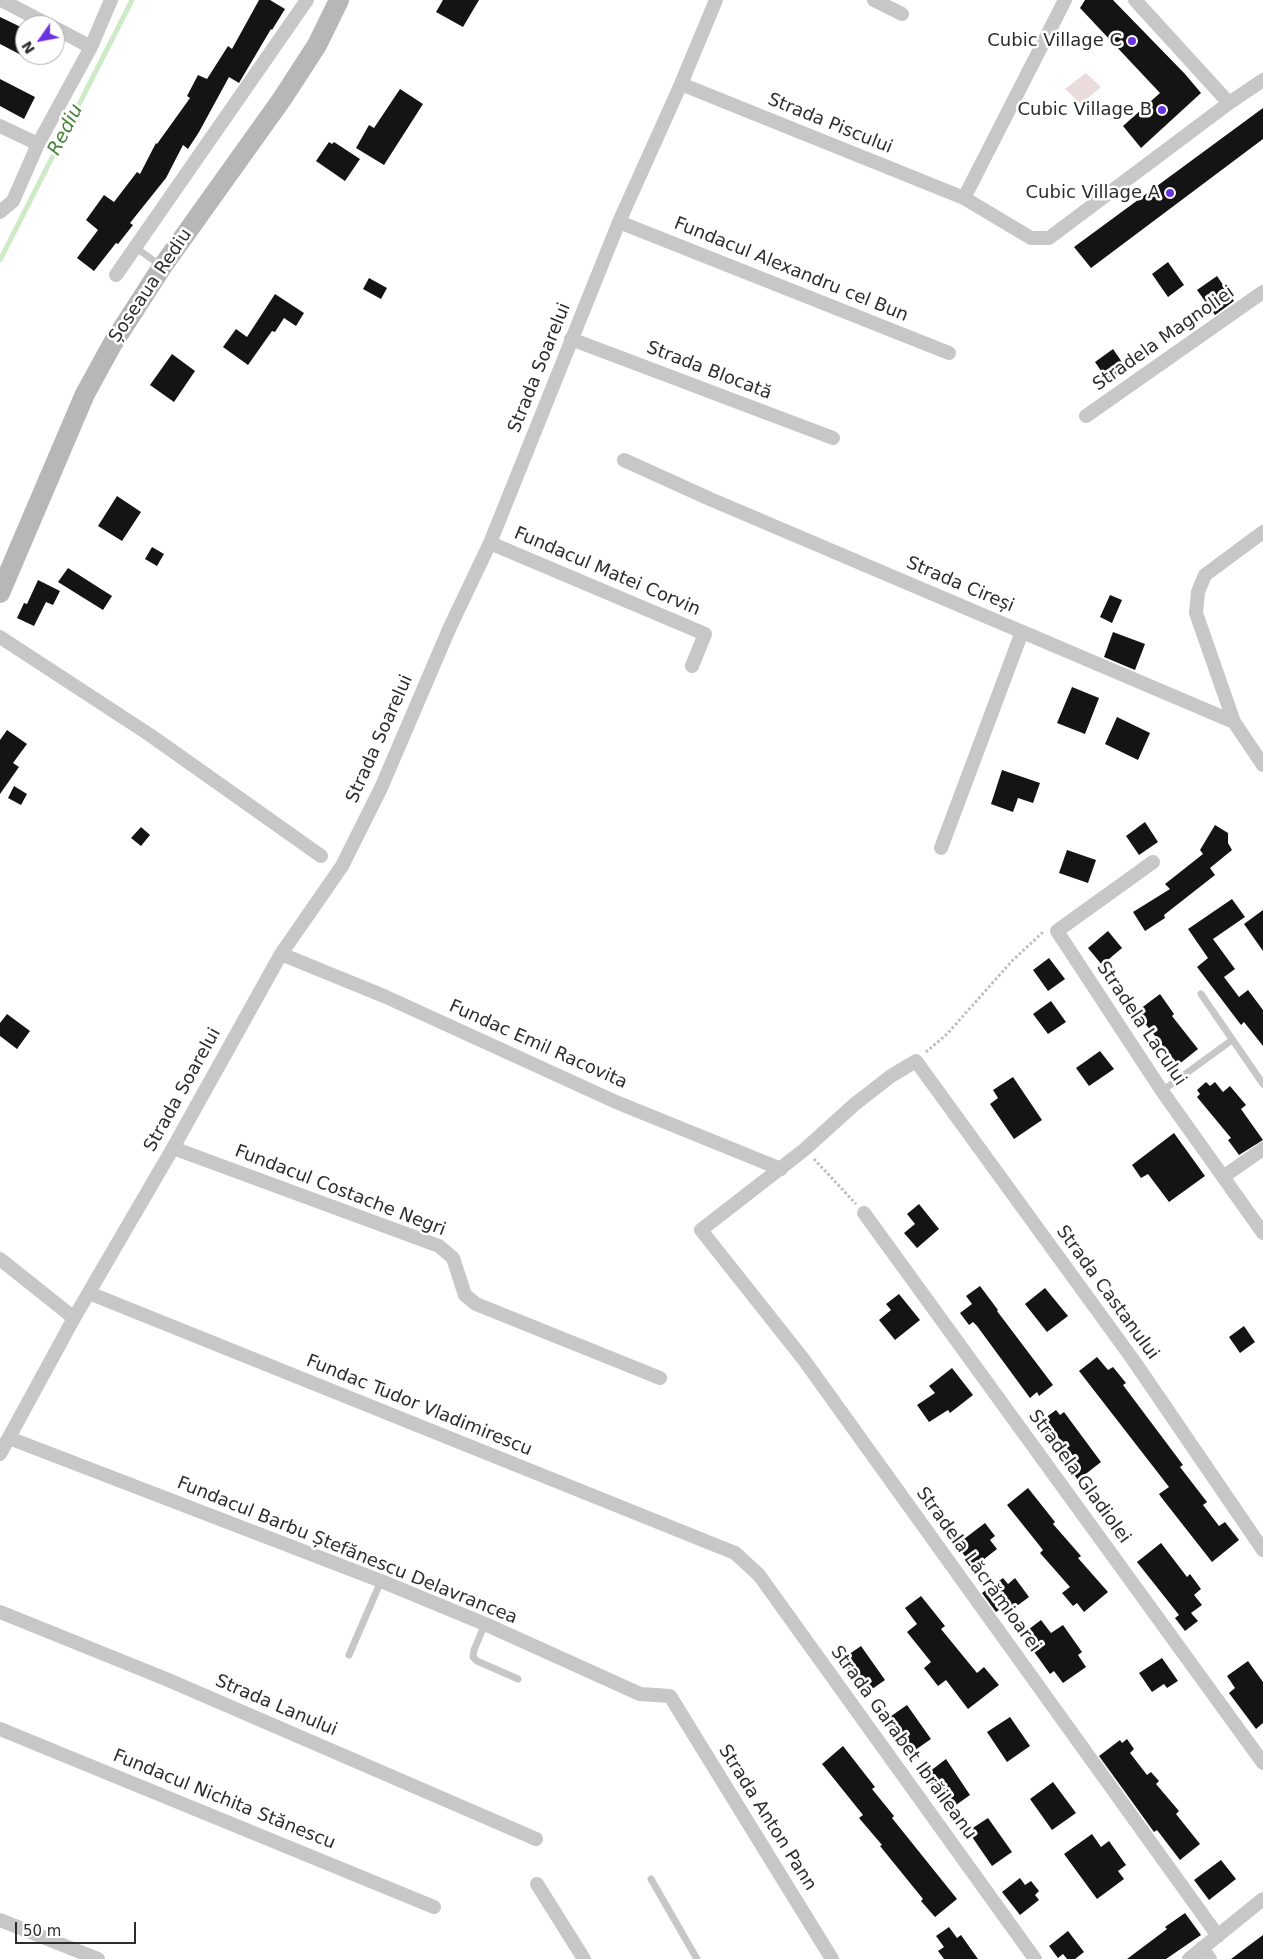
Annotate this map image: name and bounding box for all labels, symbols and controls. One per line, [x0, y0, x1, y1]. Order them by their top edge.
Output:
north arrow [15, 15, 65, 65]
place label: Cubic Village C [987, 30, 1122, 52]
marker: Cubic Village C [1126, 35, 1138, 47]
text: N [18, 38, 38, 57]
street label: Strada Piscului [764, 89, 896, 159]
place label: Cubic Village B [1017, 99, 1152, 121]
water label: Rediu [44, 101, 88, 159]
marker: Cubic Village B [1156, 104, 1168, 116]
place label: Cubic Village A [1025, 182, 1160, 204]
marker: Cubic Village A [1164, 187, 1176, 199]
street label: Fundacul Alexandru cel Bun [671, 213, 911, 327]
street label: Șoseaua Rediu [105, 225, 197, 347]
street label: Stradela Magnoliei [1089, 282, 1239, 396]
street label: Strada Soarelui [504, 300, 576, 436]
street label: Strada Blocată [643, 337, 775, 405]
street label: Fundacul Matei Corvin [511, 523, 703, 621]
street label: Strada Cireși [903, 553, 1017, 617]
street label: Strada Soarelui [342, 672, 418, 806]
street label: Stradela Lacului [1092, 958, 1190, 1090]
street label: Fundac Emil Racovita [446, 996, 630, 1094]
street label: Strada Soarelui [140, 1024, 226, 1156]
street label: Fundacul Costache Negri [231, 1141, 449, 1241]
street label: Strada Castanului [1051, 1222, 1163, 1364]
street label: Fundac Tudor Vladimirescu [303, 1351, 535, 1461]
street label: Stradela Gladiolei [1023, 1406, 1135, 1548]
street label: Fundacul Barbu Ștefănescu Delavrancea [174, 1473, 520, 1629]
street label: Stradela Lăcrămioarei [911, 1483, 1045, 1657]
street label: Strada Garabet Ibrăileanu [826, 1642, 980, 1844]
street label: Strada Lanului [212, 1671, 340, 1741]
street label: Strada Anton Pann [713, 1741, 821, 1895]
street label: Fundacul Nichita Stănescu [110, 1745, 338, 1855]
scale bar [18, 1912, 139, 1944]
text: 50 m [23, 1922, 61, 1940]

